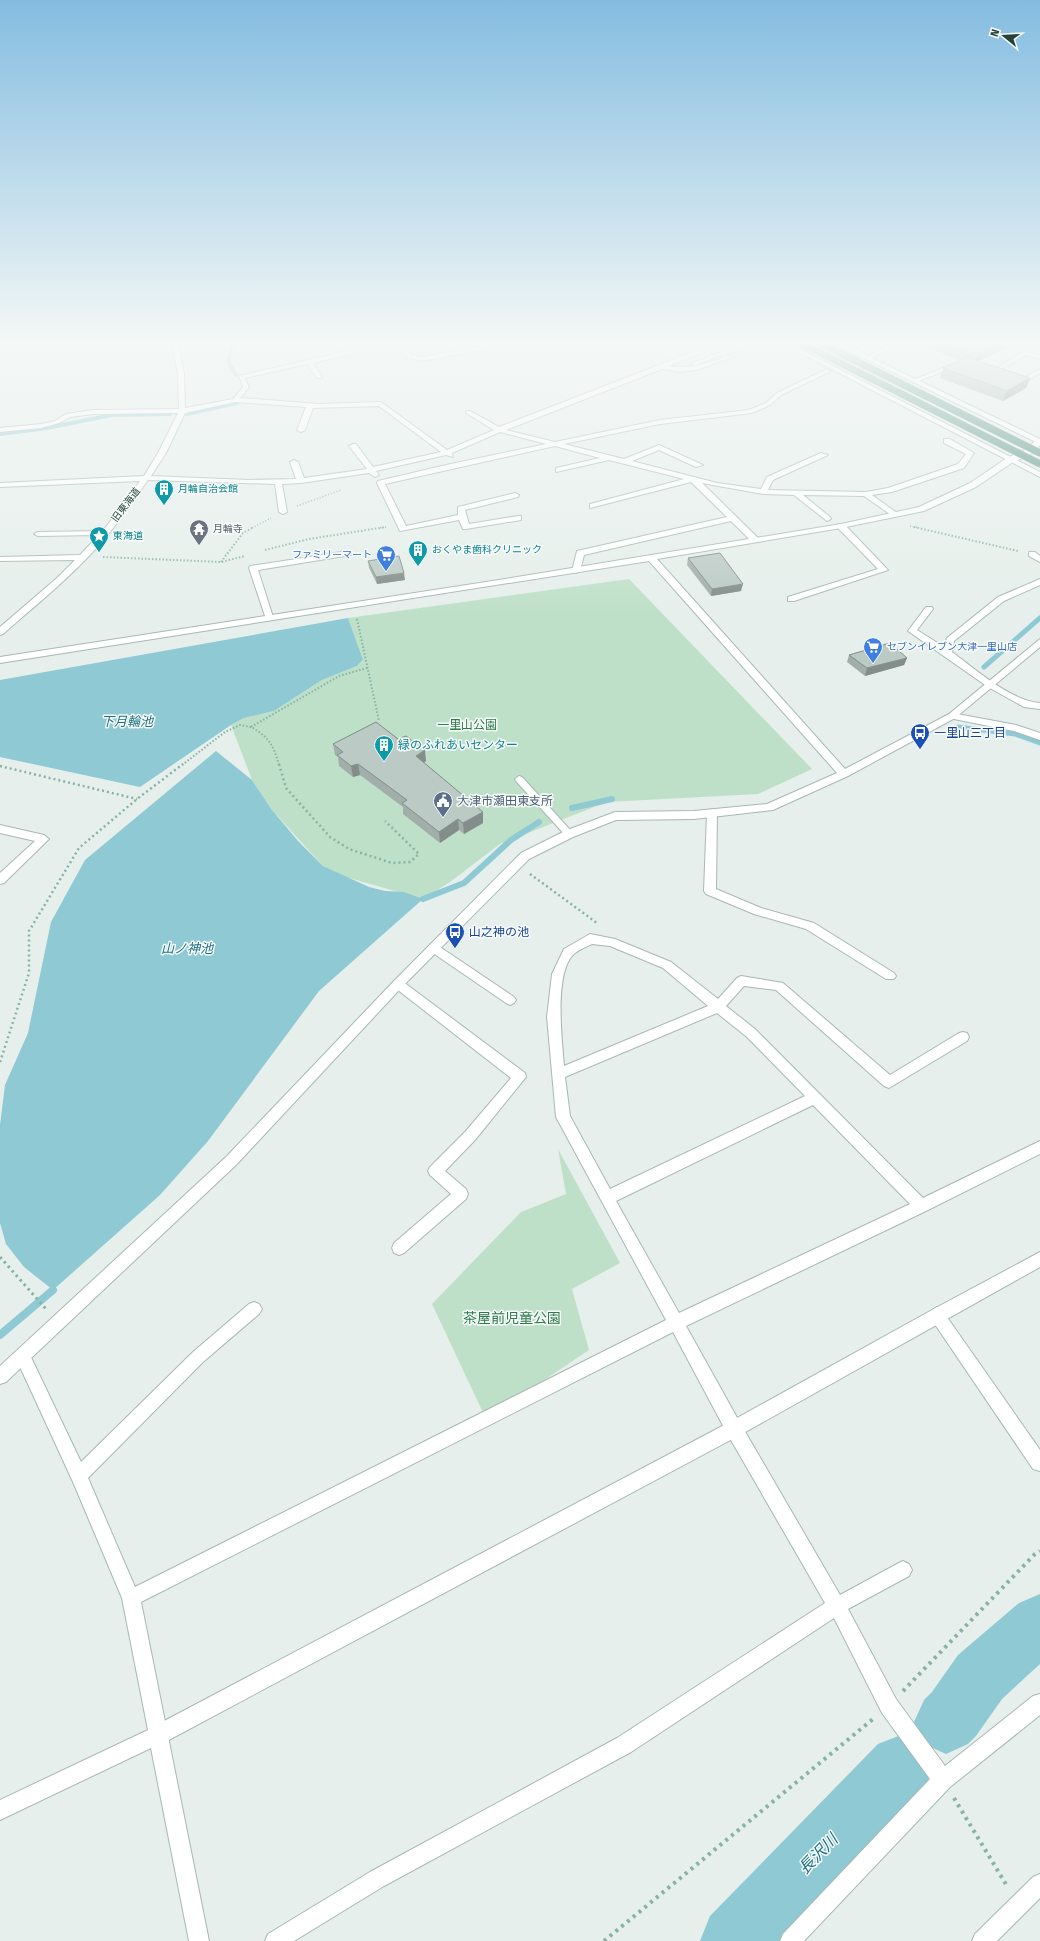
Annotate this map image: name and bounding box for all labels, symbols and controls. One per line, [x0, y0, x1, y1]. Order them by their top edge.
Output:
north arrow [984, 16, 1024, 56]
text: N [988, 28, 1002, 39]
building icon: 月輪自治会館 [153, 478, 175, 506]
place label: 月輪自治会館 [178, 483, 238, 495]
street label: 旧東海道 [109, 485, 143, 525]
temple icon: 月輪寺 [188, 518, 210, 546]
place label: 月輪寺 [213, 523, 243, 535]
place icon: 東海道 [88, 525, 110, 553]
place label: 東海道 [113, 530, 143, 542]
building icon: おくやま歯科クリニック [407, 539, 429, 567]
supermarket icon: ファミリーマート [375, 544, 397, 572]
place label: おくやま歯科クリニック [432, 544, 542, 556]
place label: ファミリーマート [292, 549, 372, 561]
supermarket icon: セブンイレブン大津一里山店 [862, 636, 884, 664]
place label: セブンイレブン大津一里山店 [887, 641, 1017, 653]
water label: 下月輪池 [101, 714, 155, 729]
park label: 一里山公園 [437, 718, 497, 732]
bus stop icon: 一里山三丁目 [909, 722, 931, 750]
place label: 一里山三丁目 [934, 726, 1006, 740]
building icon: 緑のふれあいセンター [373, 734, 395, 762]
place label: 緑のふれあいセンター [398, 738, 518, 752]
public building icon: 大津市瀬田東支所 [432, 790, 454, 818]
place label: 大津市瀬田東支所 [457, 794, 553, 808]
bus stop icon: 山之神の池 [444, 921, 466, 949]
place label: 山之神の池 [469, 925, 529, 939]
water label: 山ノ神池 [161, 941, 215, 956]
park label: 茶屋前児童公園 [463, 1310, 561, 1327]
water label: 長沢川 [794, 1829, 843, 1878]

